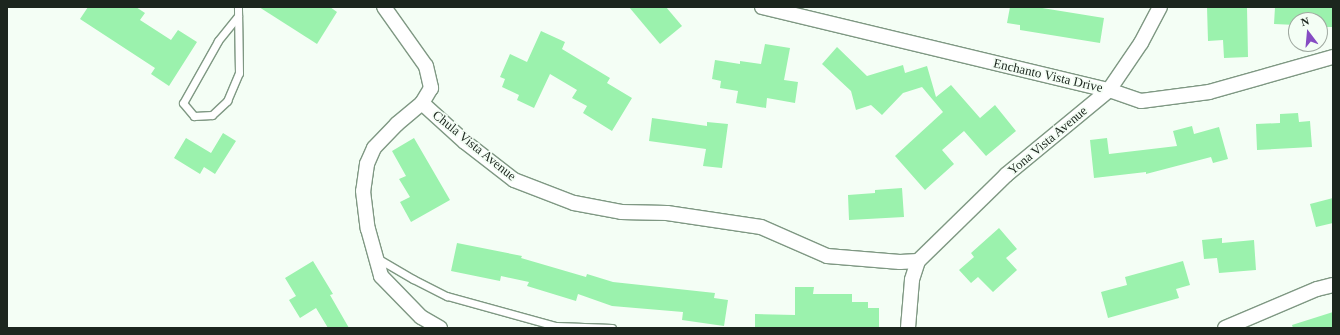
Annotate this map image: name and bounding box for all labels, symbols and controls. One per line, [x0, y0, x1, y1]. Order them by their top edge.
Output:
north arrow [1288, 12, 1328, 52]
text: N [1299, 15, 1310, 28]
street label: Enchanto Vista Drive [992, 56, 1104, 96]
street label: Yona Vista Avenue [1005, 103, 1091, 179]
street label: Chula Vista Avenue [429, 107, 519, 185]

